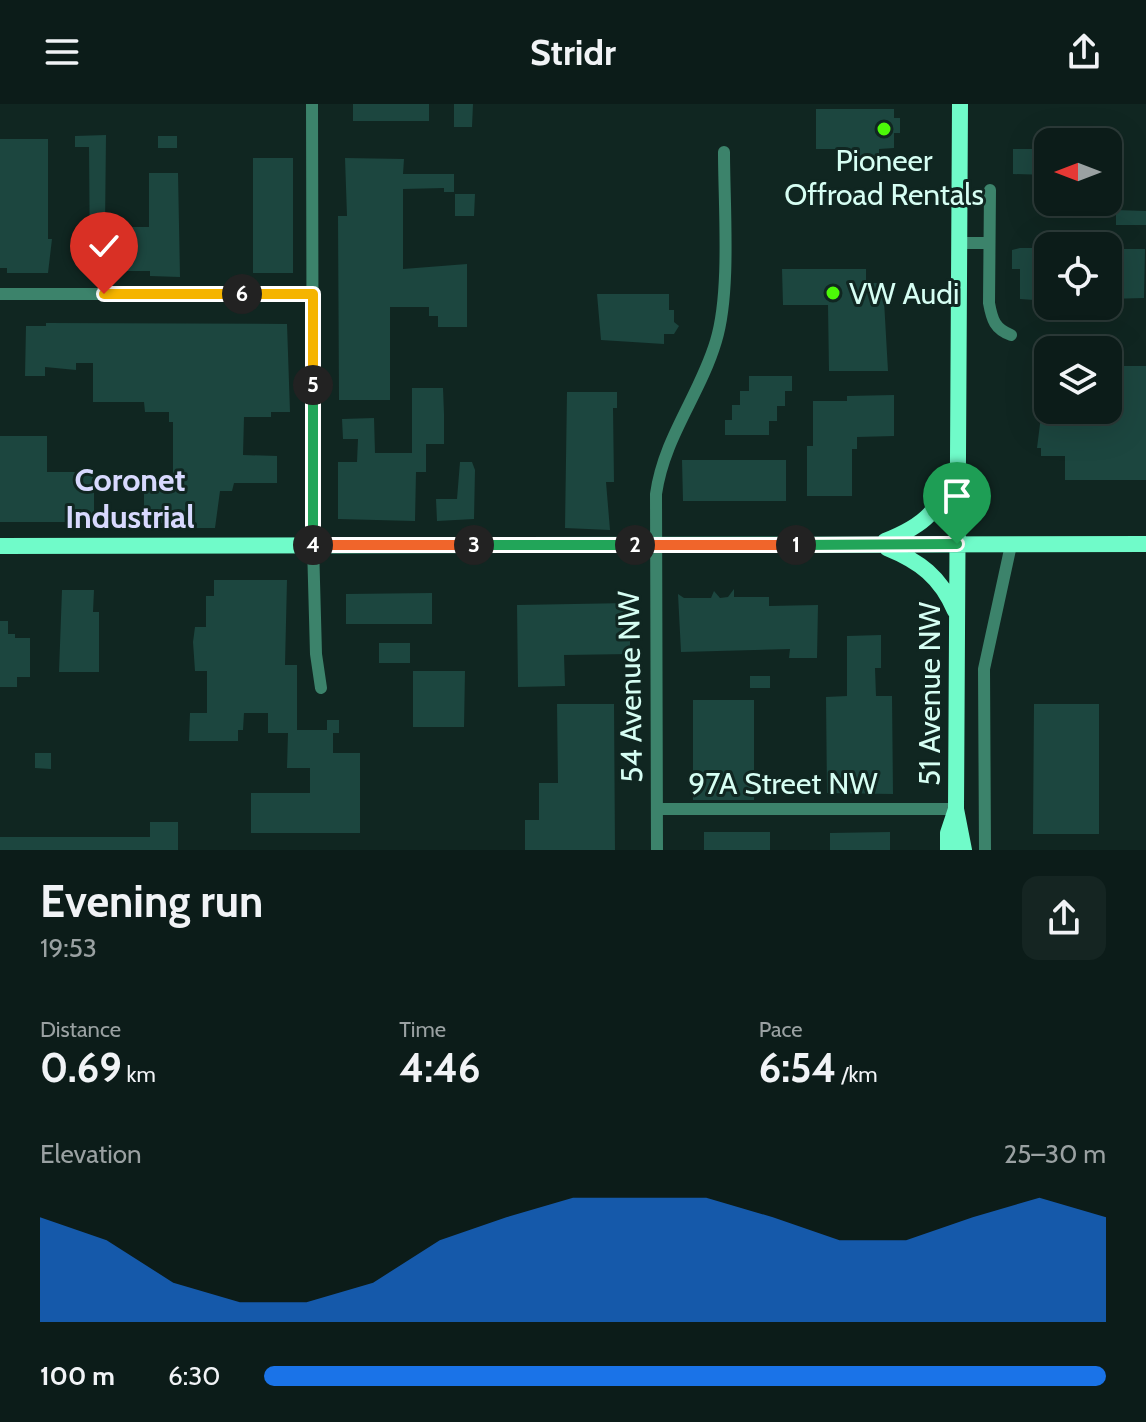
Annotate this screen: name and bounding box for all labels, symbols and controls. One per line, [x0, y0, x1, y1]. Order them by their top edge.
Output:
icon: menu [40, 30, 84, 74]
text: Stridr [530, 30, 616, 74]
icon: share [1062, 30, 1106, 74]
marker: Pioneer Offroad Rentals [875, 120, 893, 138]
north arrow [1034, 128, 1122, 216]
map controls [1034, 128, 1122, 424]
place label: Pioneer Offroad Rentals [784, 142, 984, 213]
pin [70, 212, 138, 294]
icon: check [82, 224, 126, 268]
button: locate [1034, 232, 1122, 320]
pin: 6 [222, 274, 262, 314]
place label: VW Audi [849, 275, 959, 312]
text: 6 [236, 280, 248, 307]
marker: VW Audi [824, 284, 842, 302]
button: layers [1034, 336, 1122, 424]
pin: 5 [293, 365, 333, 405]
text: 5 [307, 371, 319, 398]
district label: Coronet Industrial [65, 460, 195, 536]
pin [923, 462, 991, 544]
icon: arrive [935, 474, 979, 518]
pin: 4 [293, 525, 333, 565]
pin: 3 [454, 525, 494, 565]
pin: 2 [615, 525, 655, 565]
pin: 1 [776, 525, 816, 565]
text: 4 [306, 531, 320, 558]
text: 3 [468, 531, 480, 558]
text: 2 [629, 531, 641, 558]
text: 1 [792, 531, 800, 558]
street label: 54 Avenue NW [610, 590, 650, 783]
street label: 51 Avenue NW [911, 601, 948, 786]
street label: 97A Street NW [688, 765, 878, 802]
text: Evening run [40, 875, 263, 928]
button: share [1022, 876, 1106, 960]
text: 19:53 [40, 932, 97, 964]
text: Distance [40, 1016, 121, 1043]
text: Time [399, 1016, 446, 1043]
text: Pace [759, 1016, 803, 1043]
text: 0.69 [40, 1043, 122, 1092]
text: 4:46 [399, 1043, 480, 1092]
text: 6:54 [759, 1043, 836, 1092]
text: km [122, 1061, 156, 1088]
text: /km [836, 1061, 878, 1088]
text: Elevation [40, 1138, 142, 1170]
text: 25–30 m [1004, 1138, 1106, 1170]
text: 100 m [40, 1360, 115, 1392]
text: 6:30 [168, 1360, 220, 1392]

